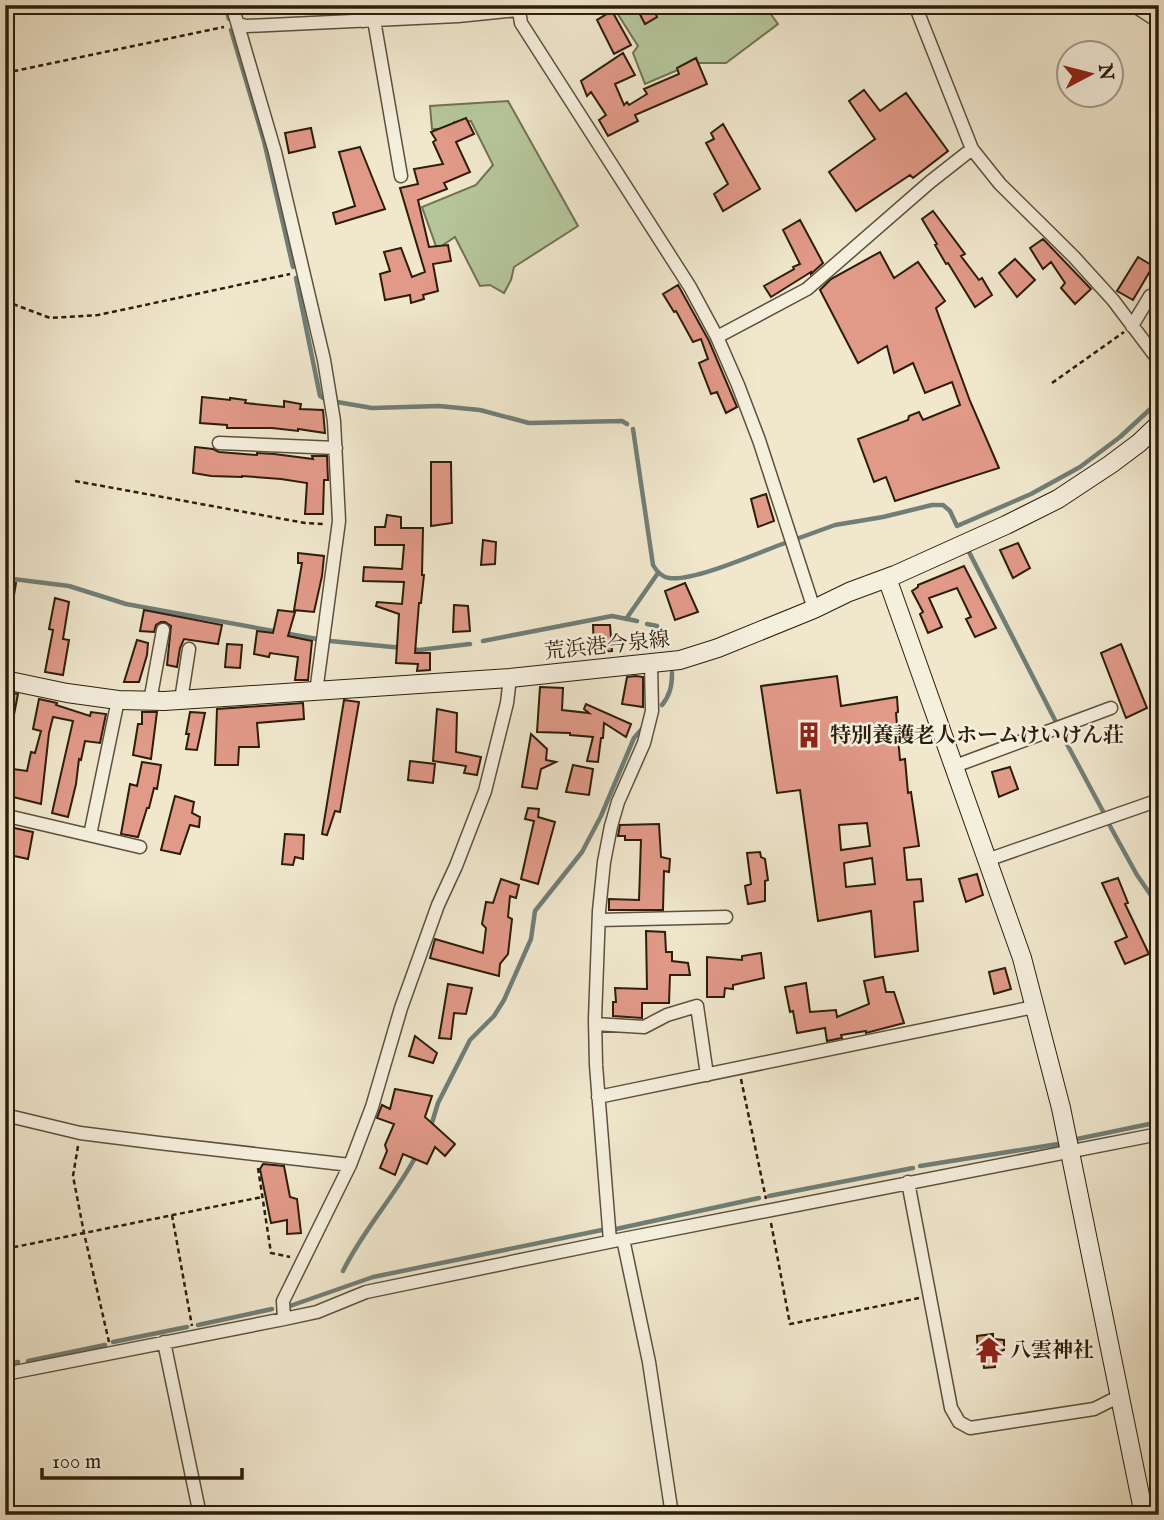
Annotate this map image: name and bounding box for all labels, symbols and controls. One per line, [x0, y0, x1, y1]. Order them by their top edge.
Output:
north arrow [1056, 38, 1126, 108]
text: N [1092, 62, 1118, 82]
street label: 荒浜港今泉線 [543, 626, 671, 667]
building icon: 特別養護老人ホームけいけん荘 [794, 720, 824, 750]
place label: 特別養護老人ホームけいけん荘 [830, 723, 1124, 750]
temple icon: 八雲神社 [974, 1335, 1004, 1365]
place label: 八雲神社 [1010, 1338, 1094, 1365]
scale bar [42, 1436, 242, 1480]
text: 100 m [52, 1449, 101, 1476]

